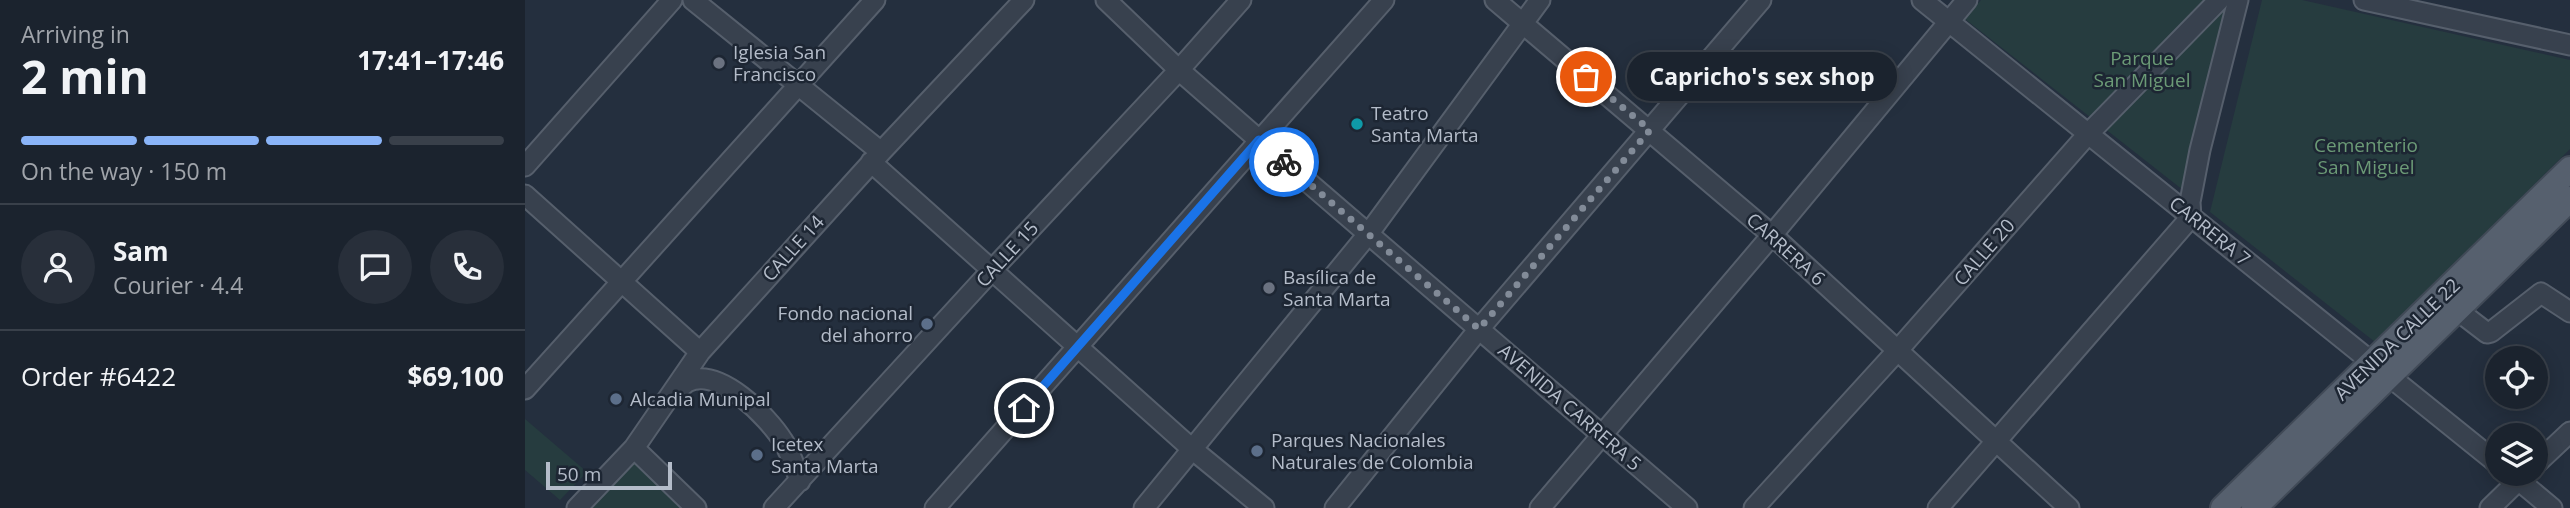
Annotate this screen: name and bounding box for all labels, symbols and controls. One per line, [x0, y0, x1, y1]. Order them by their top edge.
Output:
text: Arriving in [21, 18, 130, 50]
place label: Iglesia San Francisco [733, 39, 826, 87]
text: 17:41–17:46 [357, 42, 504, 78]
text: 2 min [21, 45, 149, 107]
park label: Parque San Miguel [2094, 45, 2190, 93]
pin [1556, 47, 1616, 107]
callout: Capricho's sex shop [1628, 52, 1897, 102]
marker: Iglesia San Francisco [711, 55, 727, 71]
icon: bag [1567, 58, 1605, 96]
text: Capricho's sex shop [1650, 60, 1874, 92]
place label: Teatro Santa Marta [1371, 100, 1479, 148]
marker: Teatro Santa Marta [1349, 116, 1365, 132]
courier [1249, 127, 1319, 197]
park label: Cementerio San Miguel [2314, 132, 2418, 180]
icon: bike [1265, 143, 1303, 181]
text: On the way · 150 m [21, 155, 227, 187]
street label: CARRERA 7 [2164, 190, 2256, 272]
street label: CARRERA 6 [1741, 207, 1831, 291]
street label: CALLE 14 [756, 209, 830, 287]
street label: CALLE 20 [1948, 213, 2020, 291]
street label: CALLE 15 [970, 215, 1044, 293]
button: person [21, 230, 95, 304]
button: chat [338, 230, 412, 304]
button: phone [430, 230, 504, 304]
text: Sam [113, 233, 169, 269]
place label: Basílica de Santa Marta [1283, 264, 1391, 312]
text: Courier · 4.4 [113, 269, 243, 301]
street label: AVENIDA CALLE 22 [2329, 272, 2465, 406]
marker: Basílica de Santa Marta [1261, 280, 1277, 296]
place label: Fondo nacional del ahorro [778, 300, 913, 348]
marker: Fondo nacional del ahorro [919, 316, 935, 332]
street label: AVENIDA CARRERA 5 [1493, 338, 1647, 476]
map controls [2485, 346, 2548, 486]
button: locate [2485, 346, 2548, 409]
text: Order #6422 [21, 358, 176, 394]
text: $69,100 [407, 358, 504, 394]
pin [994, 378, 1054, 438]
place label: Alcadia Munipal [630, 386, 771, 412]
icon: home [1005, 389, 1043, 427]
marker: Alcadia Munipal [608, 391, 624, 407]
button: layers [2485, 423, 2548, 486]
place label: Parques Nacionales Naturales de Colombia [1271, 427, 1474, 475]
place label: Icetex Santa Marta [771, 431, 879, 479]
marker: Parques Nacionales Naturales de Colombia [1249, 443, 1265, 459]
marker: Icetex Santa Marta [749, 447, 765, 463]
scale bar [546, 459, 672, 491]
text: 50 m [557, 461, 601, 487]

